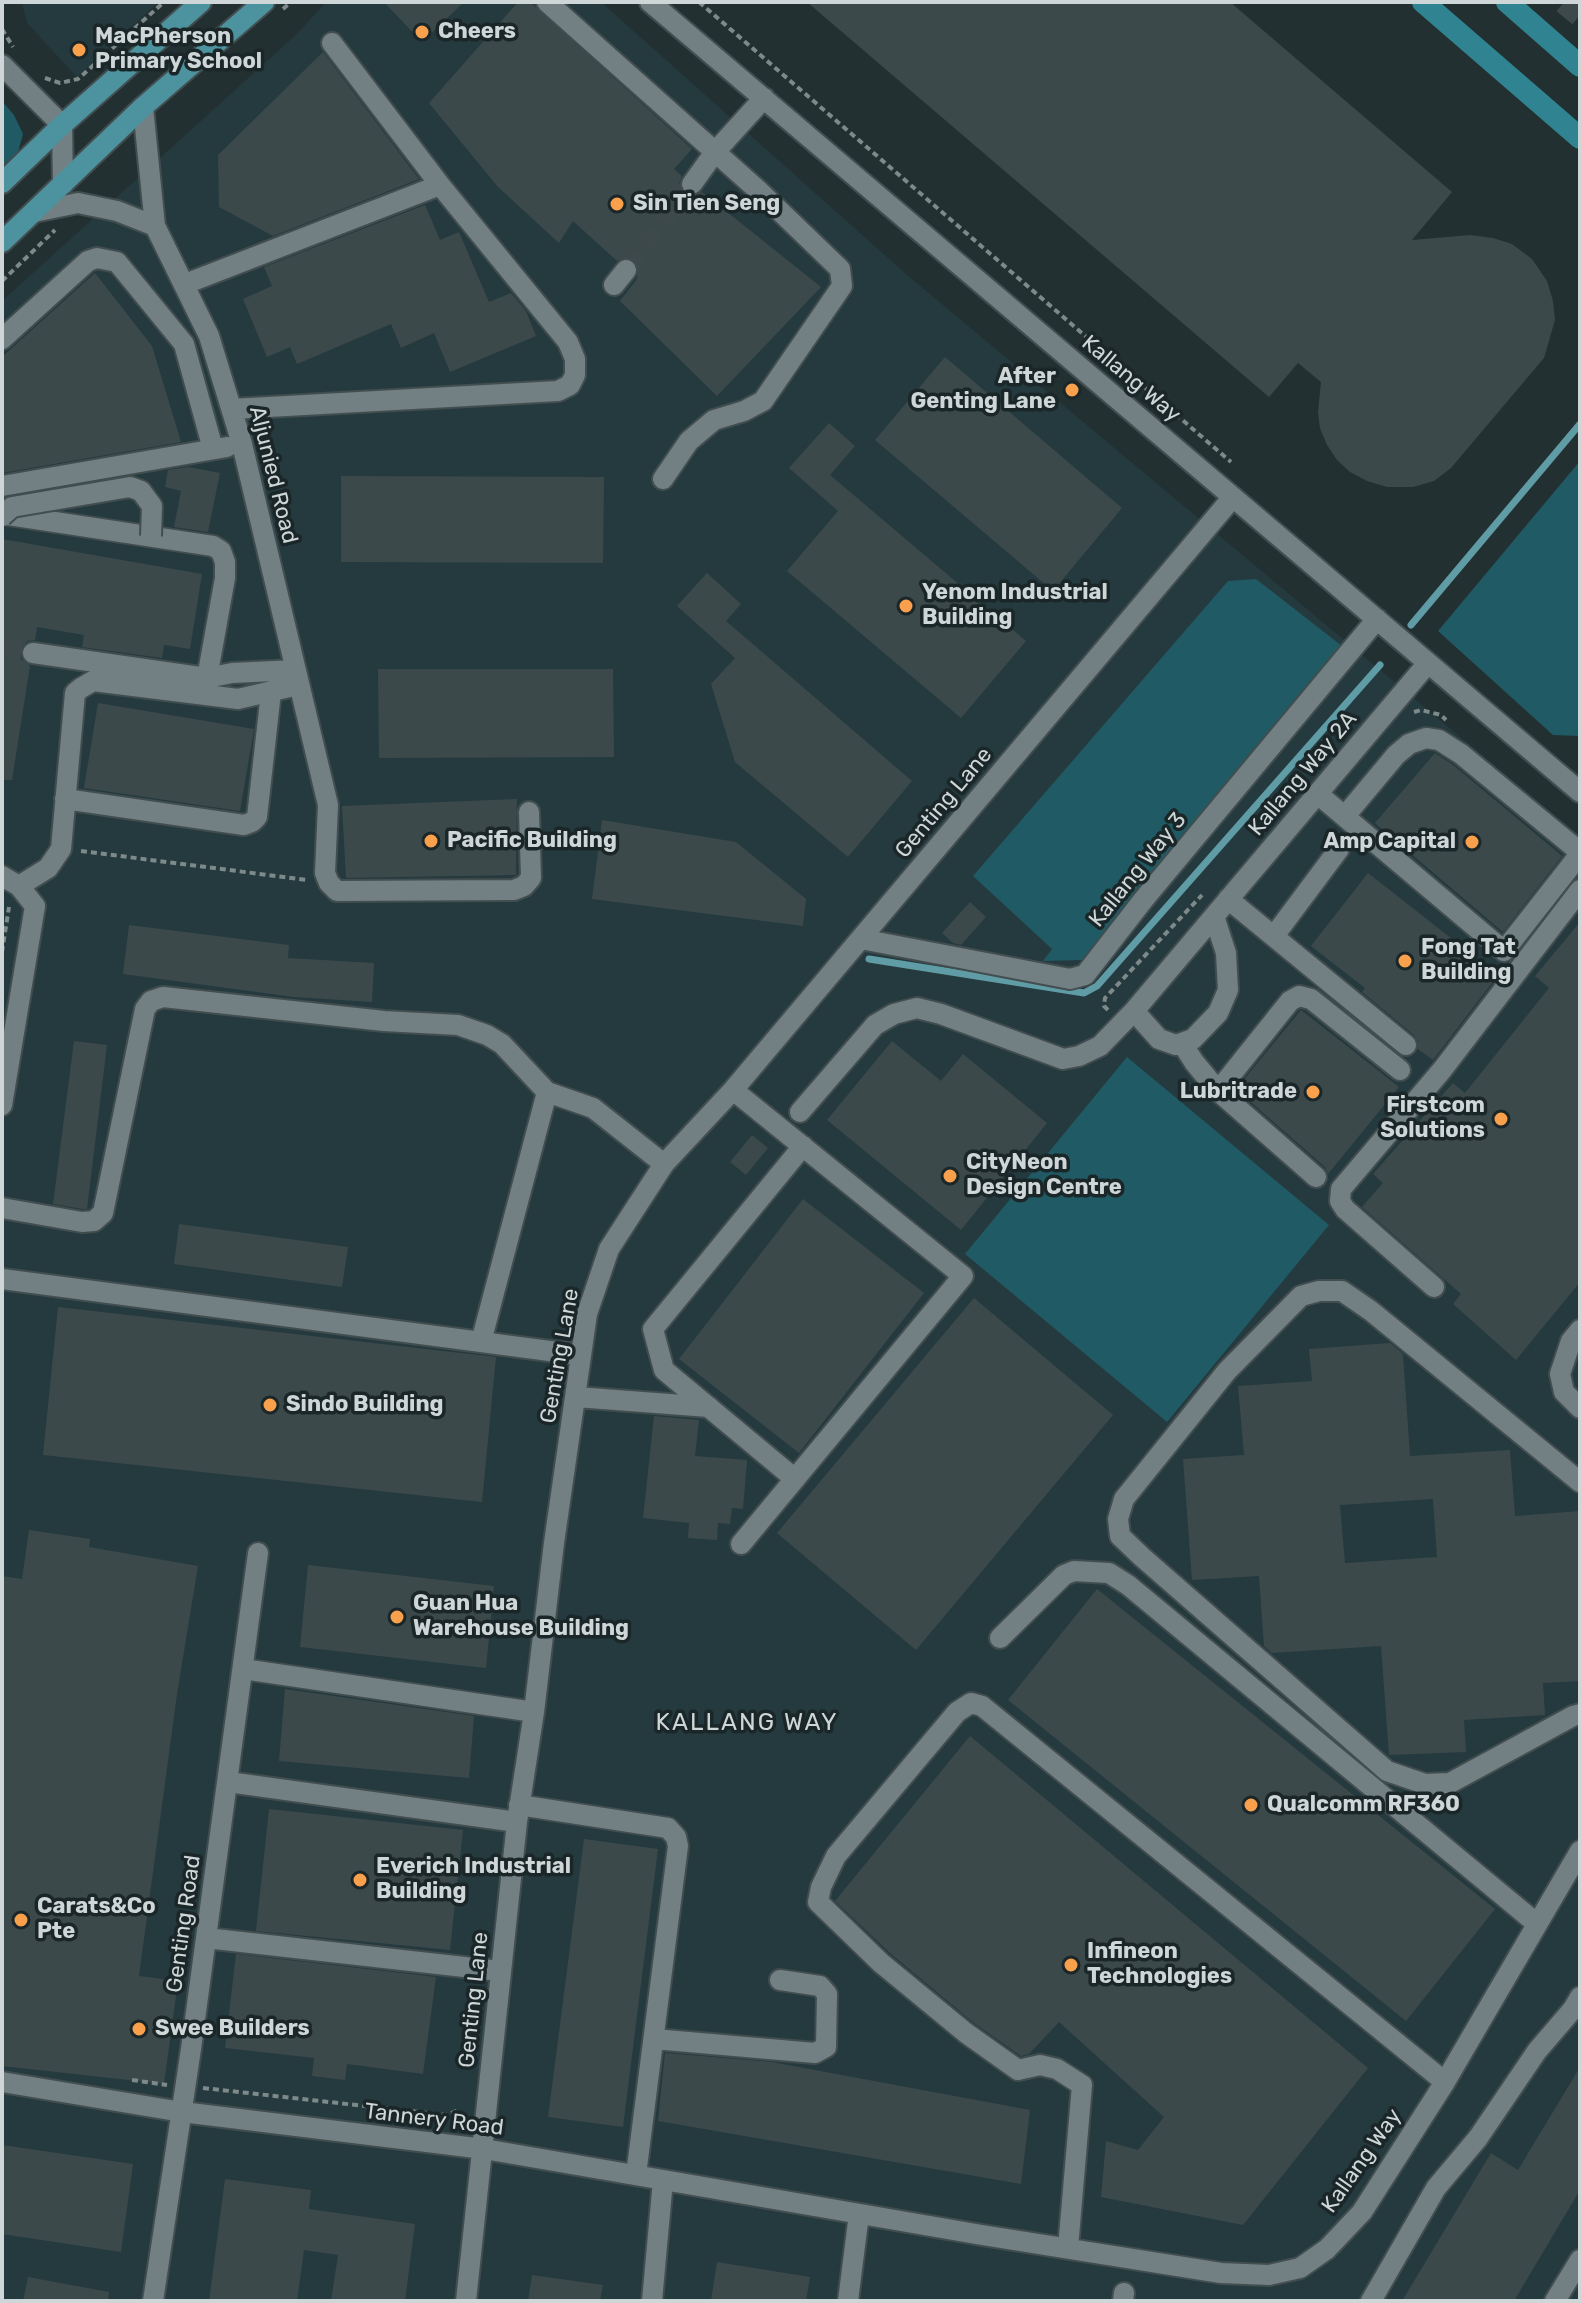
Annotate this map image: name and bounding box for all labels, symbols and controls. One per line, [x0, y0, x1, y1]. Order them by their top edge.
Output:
place label: Cheers [438, 19, 516, 45]
marker: Cheers [413, 23, 431, 41]
place label: MacPherson Primary School [95, 24, 262, 76]
marker: MacPherson Primary School [70, 41, 88, 59]
place label: Sin Tien Seng [633, 191, 780, 217]
marker: Sin Tien Seng [608, 195, 626, 213]
street label: Kallang Way [1076, 330, 1186, 428]
place label: After Genting Lane [910, 364, 1056, 416]
marker: After Genting Lane [1063, 381, 1081, 399]
street label: Aljunied Road [243, 404, 303, 546]
place label: Yenom Industrial Building [922, 580, 1108, 632]
marker: Yenom Industrial Building [897, 597, 915, 615]
street label: Kallang Way 2A [1243, 706, 1363, 842]
street label: Genting Lane [890, 742, 998, 864]
street label: Kallang Way 3 [1084, 807, 1192, 933]
place label: Pacific Building [447, 828, 617, 854]
place label: Amp Capital [1323, 829, 1456, 855]
marker: Pacific Building [422, 832, 440, 850]
marker: Amp Capital [1463, 833, 1481, 851]
place label: Fong Tat Building [1421, 935, 1516, 986]
marker: Fong Tat Building [1396, 952, 1414, 970]
place label: Lubritrade [1180, 1079, 1297, 1105]
marker: Lubritrade [1304, 1083, 1322, 1101]
place label: Firstcom Solutions [1380, 1093, 1485, 1144]
marker: Firstcom Solutions [1492, 1110, 1510, 1128]
place label: CityNeon Design Centre [966, 1150, 1122, 1202]
marker: CityNeon Design Centre [941, 1167, 959, 1185]
street label: Genting Lane [535, 1287, 585, 1425]
place label: Sindo Building [286, 1392, 443, 1418]
marker: Sindo Building [261, 1396, 279, 1414]
place label: Guan Hua Warehouse Building [413, 1591, 629, 1642]
marker: Guan Hua Warehouse Building [388, 1608, 406, 1626]
district label: KALLANG WAY [656, 1709, 838, 1737]
place label: Qualcomm RF360 [1267, 1792, 1460, 1818]
marker: Qualcomm RF360 [1242, 1796, 1260, 1814]
street label: Genting Road [161, 1854, 207, 1994]
place label: Everich Industrial Building [376, 1854, 571, 1906]
marker: Everich Industrial Building [351, 1871, 369, 1889]
place label: Carats&Co Pte [37, 1894, 156, 1946]
marker: Carats&Co Pte [12, 1911, 30, 1929]
street label: Genting Lane [454, 1931, 494, 2069]
place label: Infineon Technologies [1087, 1939, 1232, 1990]
marker: Infineon Technologies [1062, 1956, 1080, 1974]
place label: Swee Builders [155, 2016, 310, 2042]
marker: Swee Builders [130, 2020, 148, 2038]
street label: Tannery Road [363, 2098, 505, 2142]
street label: Kallang Way [1316, 2104, 1408, 2218]

